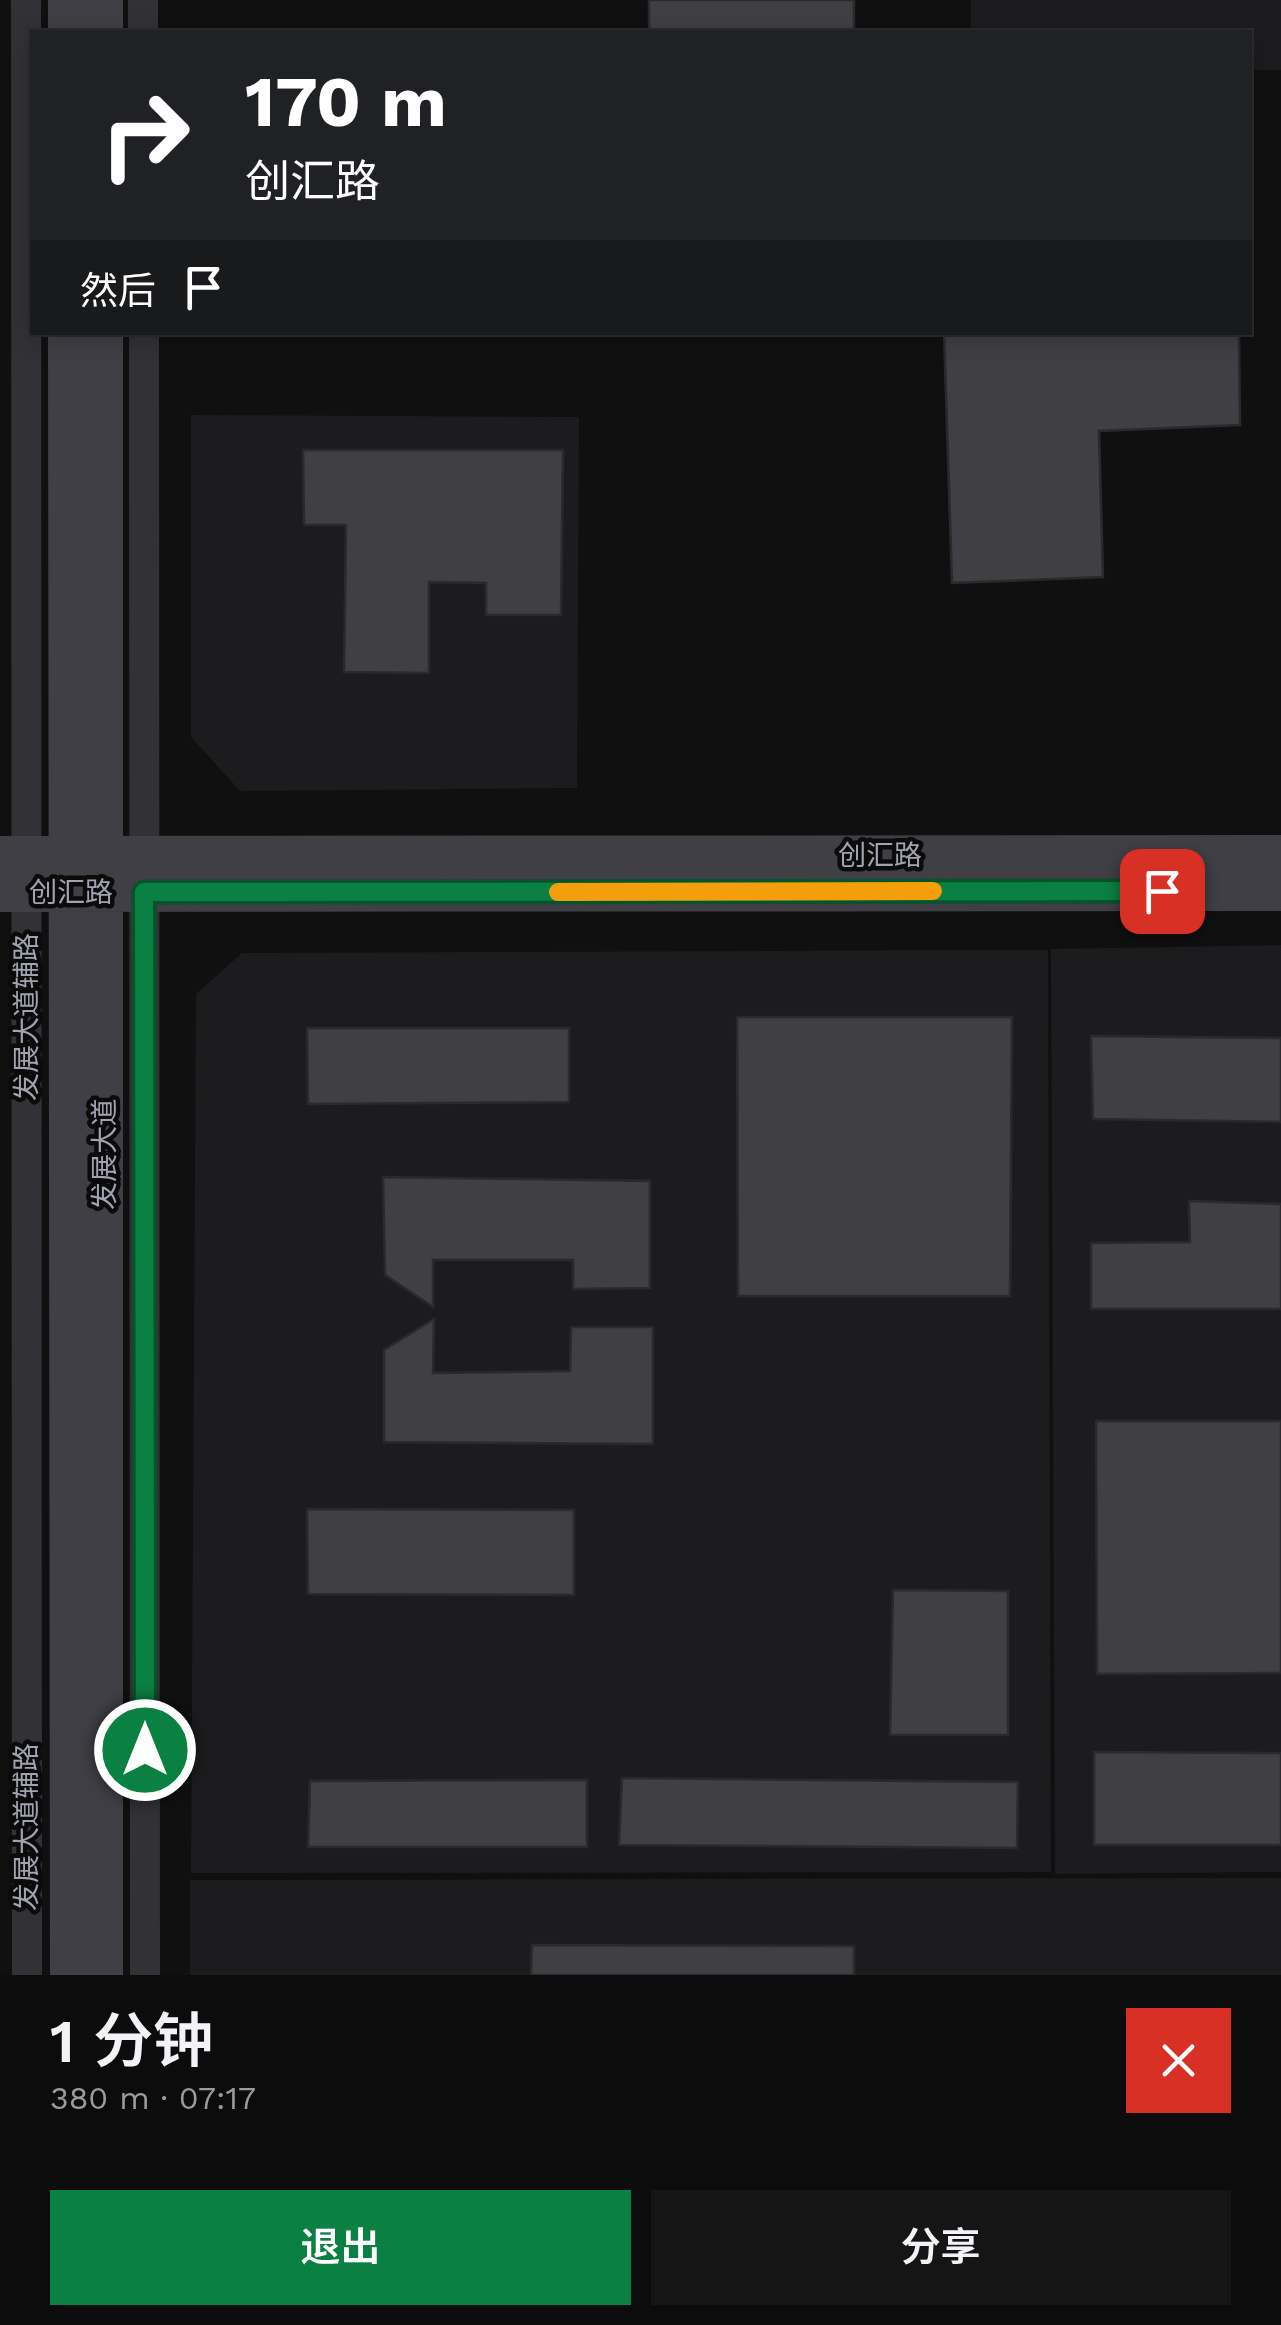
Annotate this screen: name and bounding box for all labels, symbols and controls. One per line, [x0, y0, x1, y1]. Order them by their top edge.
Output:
text: 170 m [245, 61, 447, 143]
icon: right [80, 70, 210, 200]
text: 创汇路 [245, 155, 380, 208]
icon: arrive [176, 260, 231, 315]
text: 然后 [80, 269, 156, 313]
street label: 创汇路 [838, 839, 922, 872]
pin [1120, 849, 1205, 934]
icon: arrive [1135, 864, 1190, 919]
street label: 创汇路 [29, 876, 113, 909]
street label: 发展大道辅路 [10, 933, 43, 1101]
street label: 发展大道 [88, 1098, 121, 1210]
position arrow [93, 1698, 197, 1802]
street label: 发展大道辅路 [10, 1743, 43, 1911]
text: 1 分钟 [50, 2006, 213, 2077]
button: close [1126, 2008, 1231, 2113]
text: 380 m · 07:17 [50, 2079, 256, 2117]
button: 退出 [50, 2190, 631, 2305]
button: 分享 [651, 2190, 1231, 2305]

